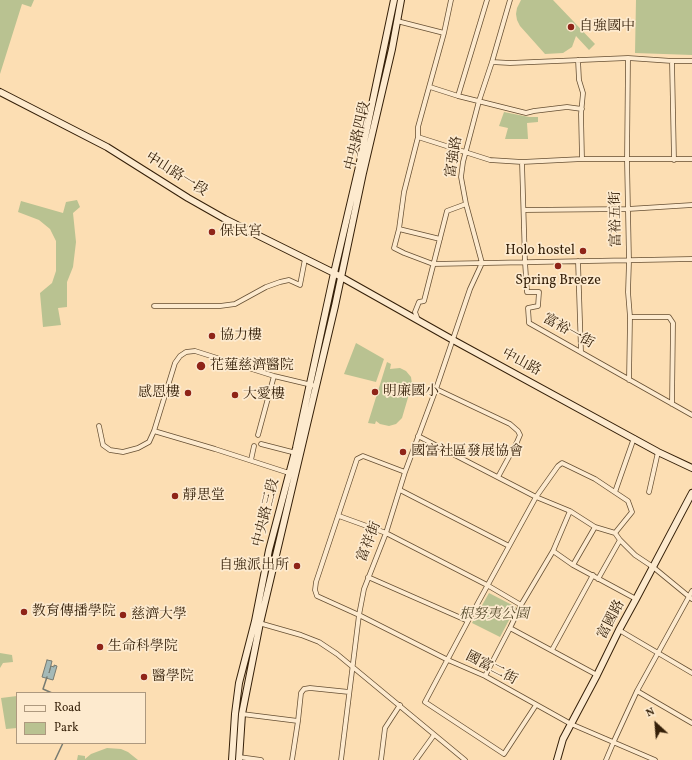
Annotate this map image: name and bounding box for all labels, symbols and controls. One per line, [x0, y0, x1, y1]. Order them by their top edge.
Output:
place label: 自強國中 [579, 19, 635, 35]
marker: 自強國中 [566, 22, 576, 32]
street label: 中央路四段 [343, 100, 375, 172]
street label: 富強路 [443, 135, 467, 179]
street label: 中山路一段 [142, 149, 210, 201]
street label: 富裕五街 [608, 191, 626, 247]
place label: 保民宮 [220, 224, 262, 240]
marker: 保民宮 [207, 227, 217, 237]
place label: Holo hostel [505, 243, 575, 259]
marker: Holo hostel [578, 246, 588, 256]
marker: Spring Breeze [553, 261, 563, 271]
place label: Spring Breeze [515, 273, 601, 289]
street label: 富裕一街 [539, 311, 597, 353]
place label: 協力樓 [220, 328, 262, 344]
marker: 協力樓 [207, 331, 217, 341]
street label: 中山路 [499, 346, 543, 380]
place label: 花蓮慈濟醫院 [210, 358, 294, 374]
marker: 花蓮慈濟醫院 [195, 360, 207, 372]
place label: 明廉國小 [383, 384, 439, 400]
place label: 感恩樓 [138, 385, 180, 401]
place label: 大愛樓 [243, 387, 285, 403]
marker: 明廉國小 [370, 387, 380, 397]
marker: 感恩樓 [183, 388, 193, 398]
marker: 大愛樓 [230, 390, 240, 400]
place label: 國富社區發展協會 [411, 444, 523, 460]
marker: 國富社區發展協會 [398, 447, 408, 457]
street label: 中央路三段 [250, 477, 284, 549]
place label: 靜思堂 [183, 488, 225, 504]
marker: 靜思堂 [170, 491, 180, 501]
street label: 富祥街 [355, 519, 385, 565]
place label: 自強派出所 [219, 558, 289, 574]
marker: 自強派出所 [292, 561, 302, 571]
street label: 富國路 [595, 598, 629, 642]
place label: 教育傳播學院 [32, 604, 116, 620]
marker: 教育傳播學院 [19, 607, 29, 617]
place label: 慈濟大學 [131, 607, 187, 623]
park label: 根努夷公園 [459, 607, 529, 623]
marker: 慈濟大學 [118, 610, 128, 620]
place label: 生命科學院 [108, 639, 178, 655]
marker: 生命科學院 [95, 642, 105, 652]
street label: 國富二街 [462, 649, 520, 689]
place label: 醫學院 [152, 669, 194, 685]
marker: 醫學院 [139, 672, 149, 682]
legend [16, 692, 146, 744]
text: Road [54, 700, 81, 716]
north arrow [636, 704, 676, 744]
text: N [644, 704, 657, 721]
text: Park [54, 720, 79, 736]

